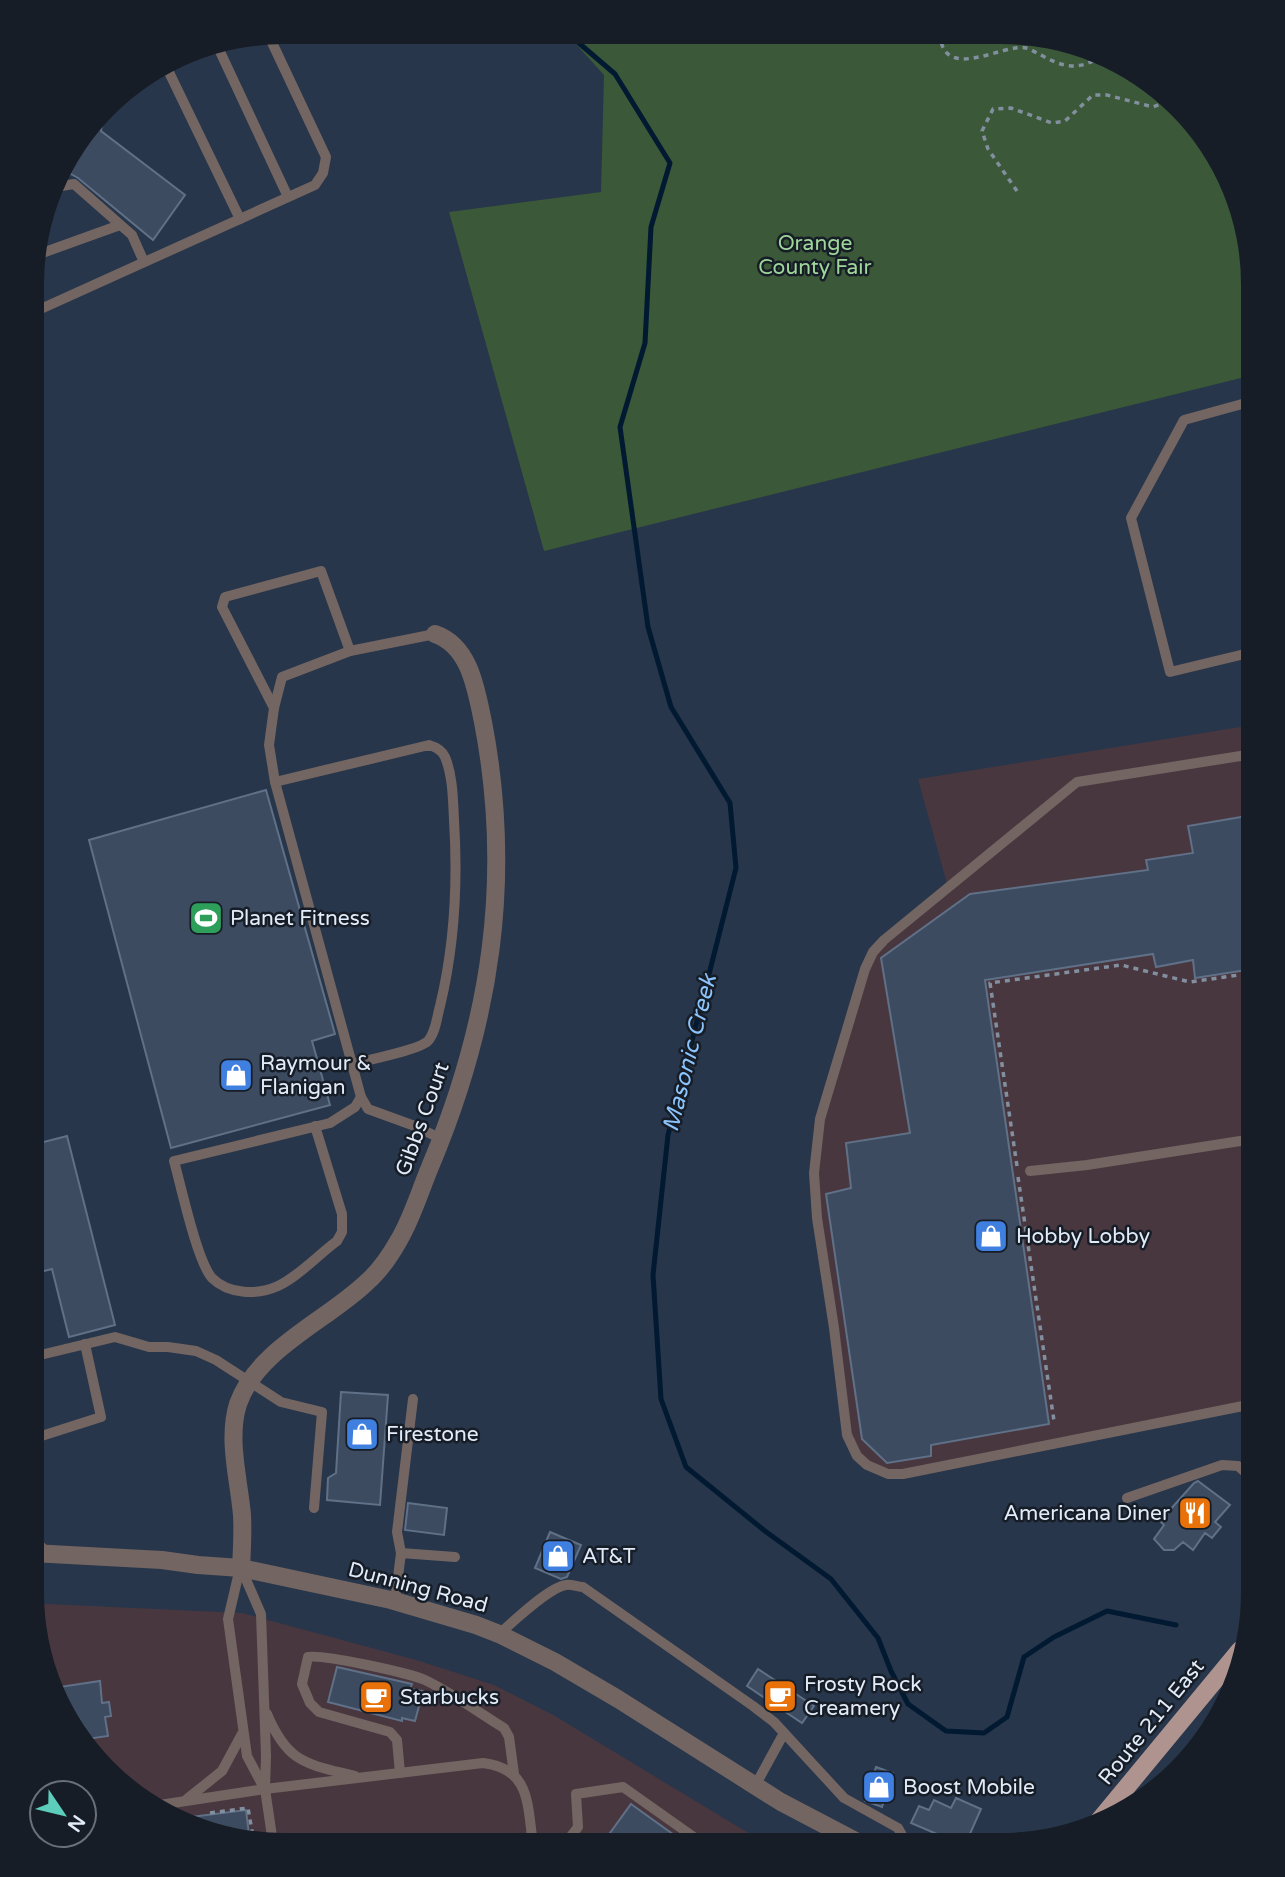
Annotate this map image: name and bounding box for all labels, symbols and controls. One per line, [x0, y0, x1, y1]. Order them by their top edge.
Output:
park label: Orange County Fair [758, 231, 872, 280]
sports icon: Planet Fitness [187, 899, 225, 937]
place label: Planet Fitness [230, 906, 370, 931]
water label: Masonic Creek [657, 970, 723, 1135]
place label: Raymour & Flanigan [260, 1051, 372, 1100]
shop icon: Raymour & Flanigan [217, 1056, 255, 1094]
street label: Gibbs Court [390, 1059, 455, 1179]
shop icon: Hobby Lobby [972, 1217, 1010, 1255]
place label: Hobby Lobby [1016, 1224, 1150, 1249]
shop icon: Firestone [343, 1415, 381, 1453]
place label: Firestone [386, 1422, 479, 1447]
restaurant icon: Americana Diner [1176, 1494, 1214, 1532]
place label: Americana Diner [1003, 1501, 1170, 1526]
shop icon: AT&T [539, 1537, 577, 1575]
place label: AT&T [582, 1544, 636, 1569]
street label: Dunning Road [345, 1557, 490, 1618]
street label: Route 211 East [1093, 1655, 1210, 1790]
place label: Frosty Rock Creamery [804, 1672, 922, 1721]
cafe icon: Frosty Rock Creamery [761, 1677, 799, 1715]
cafe icon: Starbucks [357, 1678, 395, 1716]
place label: Starbucks [400, 1685, 499, 1710]
shop icon: Boost Mobile [860, 1768, 898, 1806]
place label: Boost Mobile [903, 1775, 1035, 1800]
north arrow [28, 1779, 98, 1849]
text: N [63, 1811, 89, 1836]

